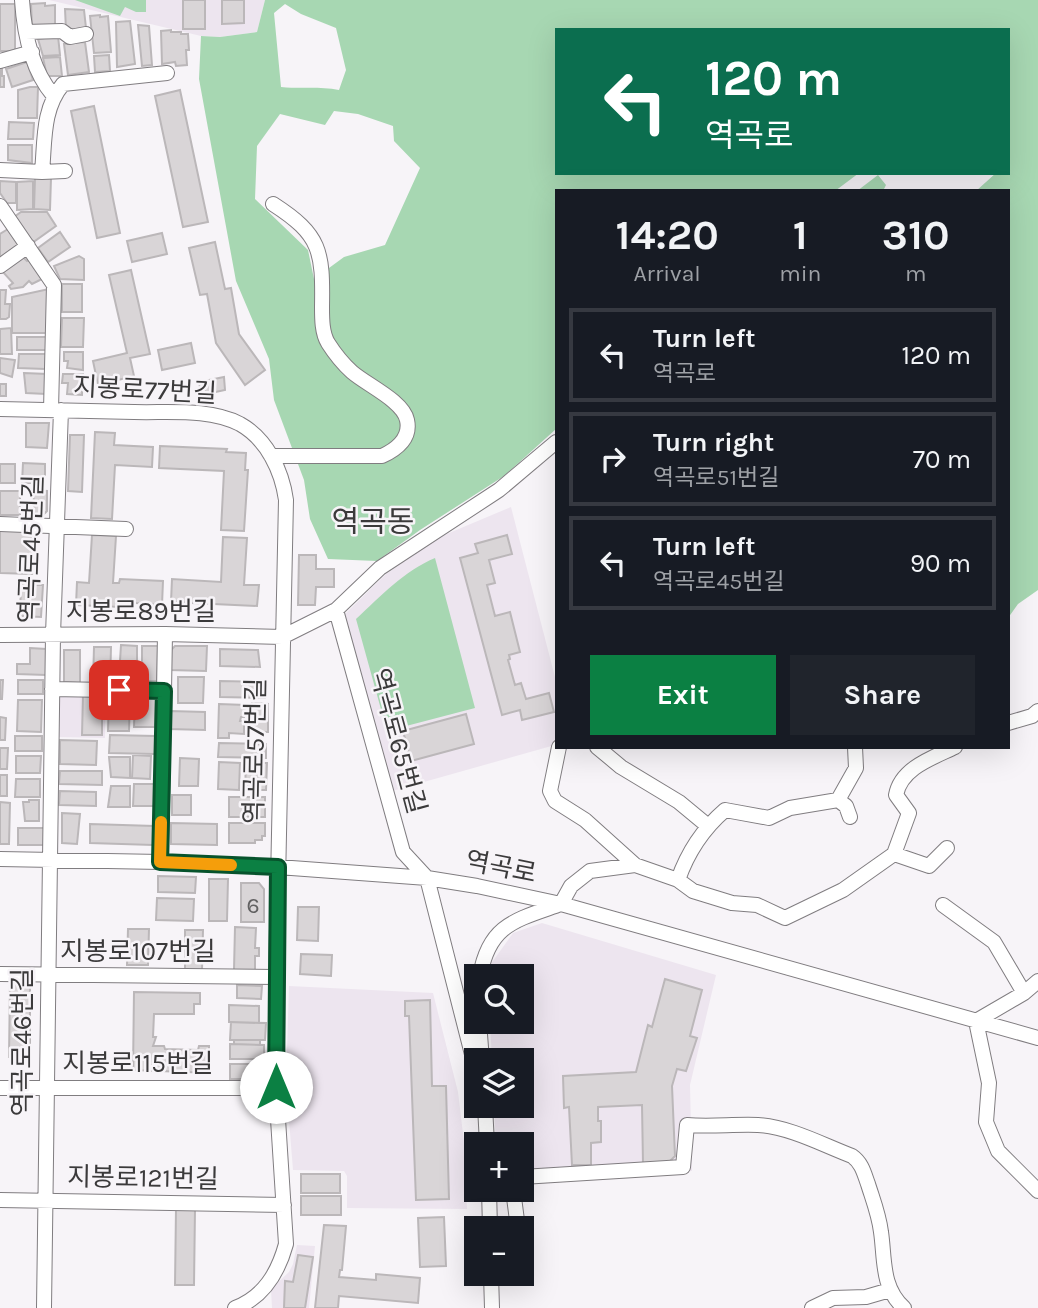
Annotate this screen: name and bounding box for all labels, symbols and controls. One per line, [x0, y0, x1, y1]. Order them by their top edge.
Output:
text: 120 m [705, 50, 842, 107]
icon: left [590, 56, 681, 147]
text: 역곡로 [705, 117, 793, 154]
text: 14:20 [615, 210, 719, 260]
text: 1 [793, 210, 808, 260]
text: 310 [882, 210, 950, 260]
text: Arrival [633, 260, 701, 287]
text: min [779, 260, 821, 287]
text: m [905, 260, 926, 287]
text: Turn left [653, 323, 755, 354]
icon: left [594, 336, 632, 374]
text: 120 m [901, 340, 971, 371]
text: 역곡로 [653, 360, 716, 387]
street label: 지봉로77번길 [72, 371, 218, 409]
text: Turn right [653, 427, 774, 458]
icon: right [594, 440, 632, 478]
text: 70 m [913, 444, 971, 475]
text: 역곡로51번길 [653, 464, 779, 491]
street label: 역곡로45번길 [13, 474, 49, 624]
district label: 역곡동 [332, 504, 414, 540]
text: Turn left [653, 531, 755, 562]
icon: left [594, 544, 632, 582]
text: 90 m [910, 548, 971, 579]
text: 역곡로45번길 [653, 568, 785, 595]
street label: 지봉로89번길 [66, 596, 216, 627]
button: Exit [590, 655, 776, 735]
button: Share [790, 655, 975, 735]
pin [89, 660, 149, 720]
street label: 역곡로65번길 [364, 665, 432, 817]
icon: arrive [100, 671, 138, 709]
street label: 역곡로57번길 [238, 677, 272, 825]
street label: 역곡로 [463, 845, 539, 889]
house number: 6 [246, 892, 260, 919]
street label: 지봉로107번길 [60, 936, 216, 967]
map controls [464, 964, 534, 1286]
button: search [464, 964, 534, 1034]
street label: 역곡로46번길 [7, 967, 38, 1117]
street label: 지봉로115번길 [62, 1048, 214, 1079]
button: layers [464, 1048, 534, 1118]
position arrow [239, 1050, 313, 1124]
button: + [464, 1132, 534, 1202]
street label: 지봉로121번길 [67, 1161, 219, 1195]
button: − [464, 1216, 534, 1286]

